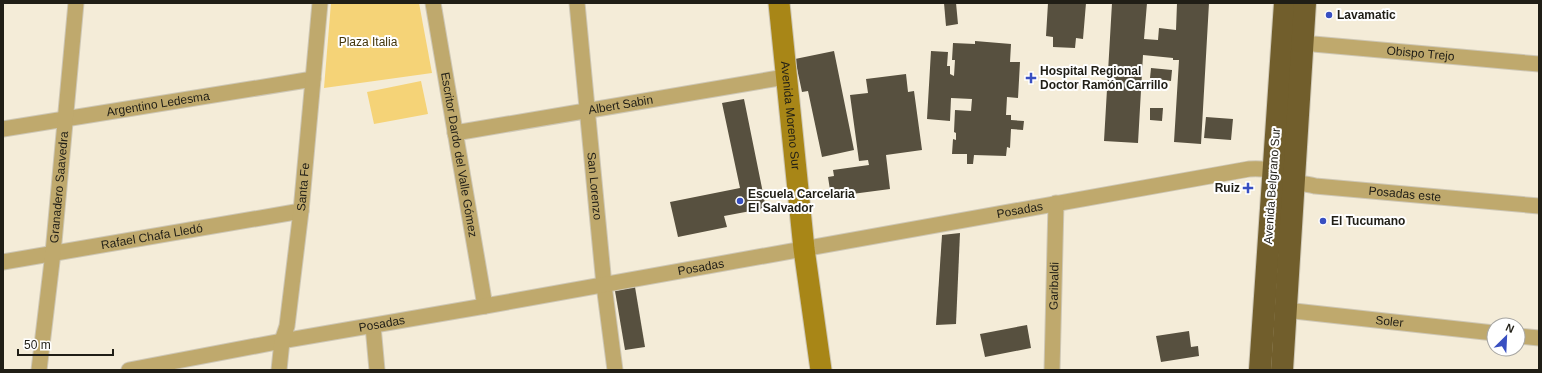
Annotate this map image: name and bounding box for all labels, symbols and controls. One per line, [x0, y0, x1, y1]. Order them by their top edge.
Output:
place label: Lavamatic [1337, 8, 1396, 22]
marker: Lavamatic [1324, 10, 1334, 20]
park label: Plaza Italia [339, 35, 398, 49]
street label: Obispo Trejo [1386, 44, 1455, 64]
street label: Avenida Moreno Sur [778, 60, 803, 171]
place label: Hospital Regional Doctor Ramón Carrillo [1040, 64, 1168, 92]
street label: Escritor Dardo del Valle Gómez [438, 71, 480, 238]
marker: Hospital Regional Doctor Ramón Carrillo [1025, 72, 1037, 84]
street label: Argentino Ledesma [105, 89, 211, 119]
street label: Albert Sabin [587, 93, 654, 117]
street label: Avenida Belgrano Sur [1261, 127, 1283, 245]
street label: Granadero Saavedra [47, 130, 71, 244]
street label: San Lorenzo [584, 152, 605, 221]
street label: Santa Fe [294, 162, 312, 212]
place label: Ruiz [1215, 181, 1240, 195]
marker: Ruiz [1243, 183, 1253, 193]
street label: Posadas este [1368, 184, 1442, 204]
place label: Escuela Carcelaria El Salvador [748, 187, 855, 215]
marker: Escuela Carcelaria El Salvador [735, 196, 745, 206]
street label: Posadas [995, 199, 1044, 221]
place label: El Tucumano [1331, 214, 1405, 228]
marker: El Tucumano [1318, 216, 1328, 226]
street label: Rafael Chafa Lledó [100, 221, 204, 252]
street label: Posadas [677, 256, 725, 278]
street label: Garibaldi [1046, 262, 1062, 310]
street label: Posadas [358, 313, 406, 335]
street label: Soler [1375, 313, 1404, 330]
north arrow [1486, 317, 1526, 357]
text: N [1504, 321, 1516, 335]
scale bar [18, 331, 113, 357]
text: 50 m [24, 338, 51, 352]

